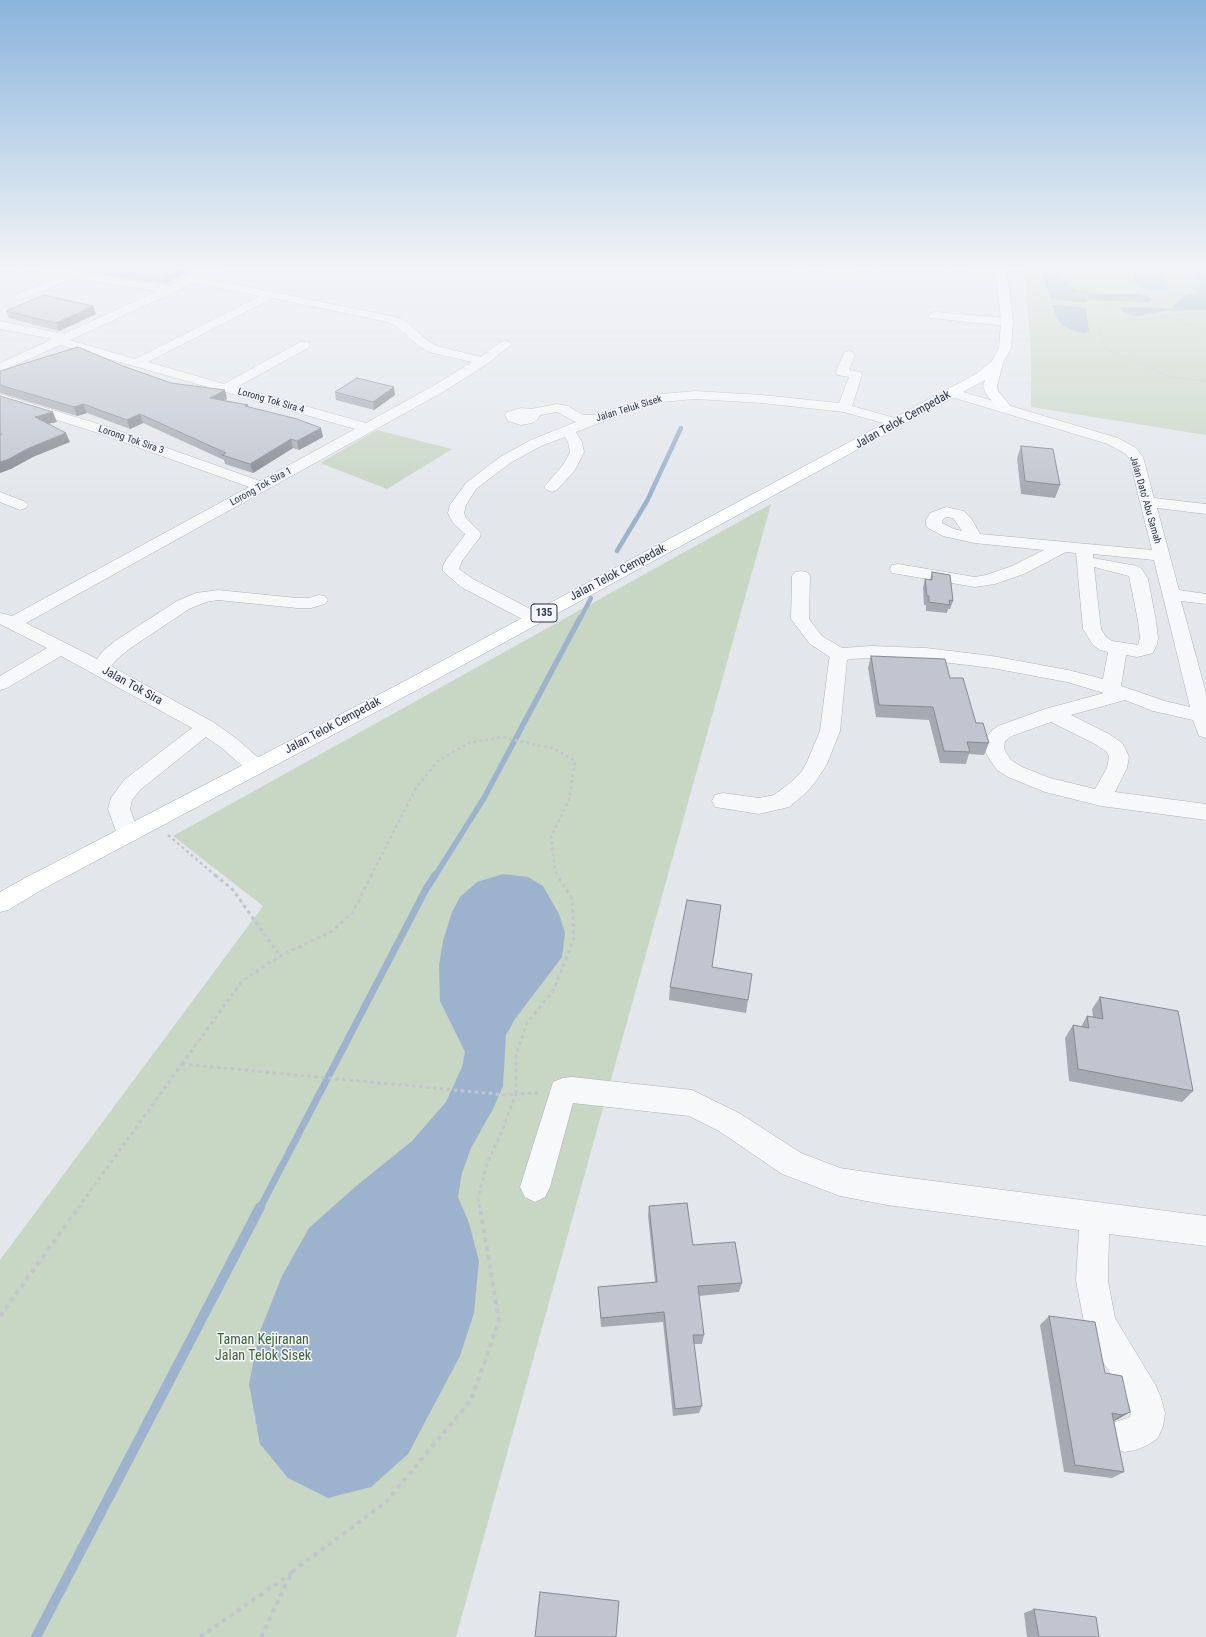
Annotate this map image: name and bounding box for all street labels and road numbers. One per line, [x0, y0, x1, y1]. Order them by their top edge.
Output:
street label: Lorong Tok Sira 4 [236, 386, 306, 416]
street label: Jalan Telok Cempedak [853, 388, 953, 452]
street label: Jalan Teluk Sisek [595, 393, 663, 425]
street label: Lorong Tok Sira 3 [97, 423, 165, 457]
street label: Jalan Dato' Abu Samah [1127, 455, 1163, 545]
street label: Lorong Tok Sira 1 [228, 465, 294, 509]
street label: Jalan Telok Cempedak [567, 542, 669, 604]
road number: 135 [531, 604, 557, 622]
street label: Jalan Tok Sira [99, 664, 165, 708]
street label: Jalan Telok Cempedak [282, 695, 384, 757]

